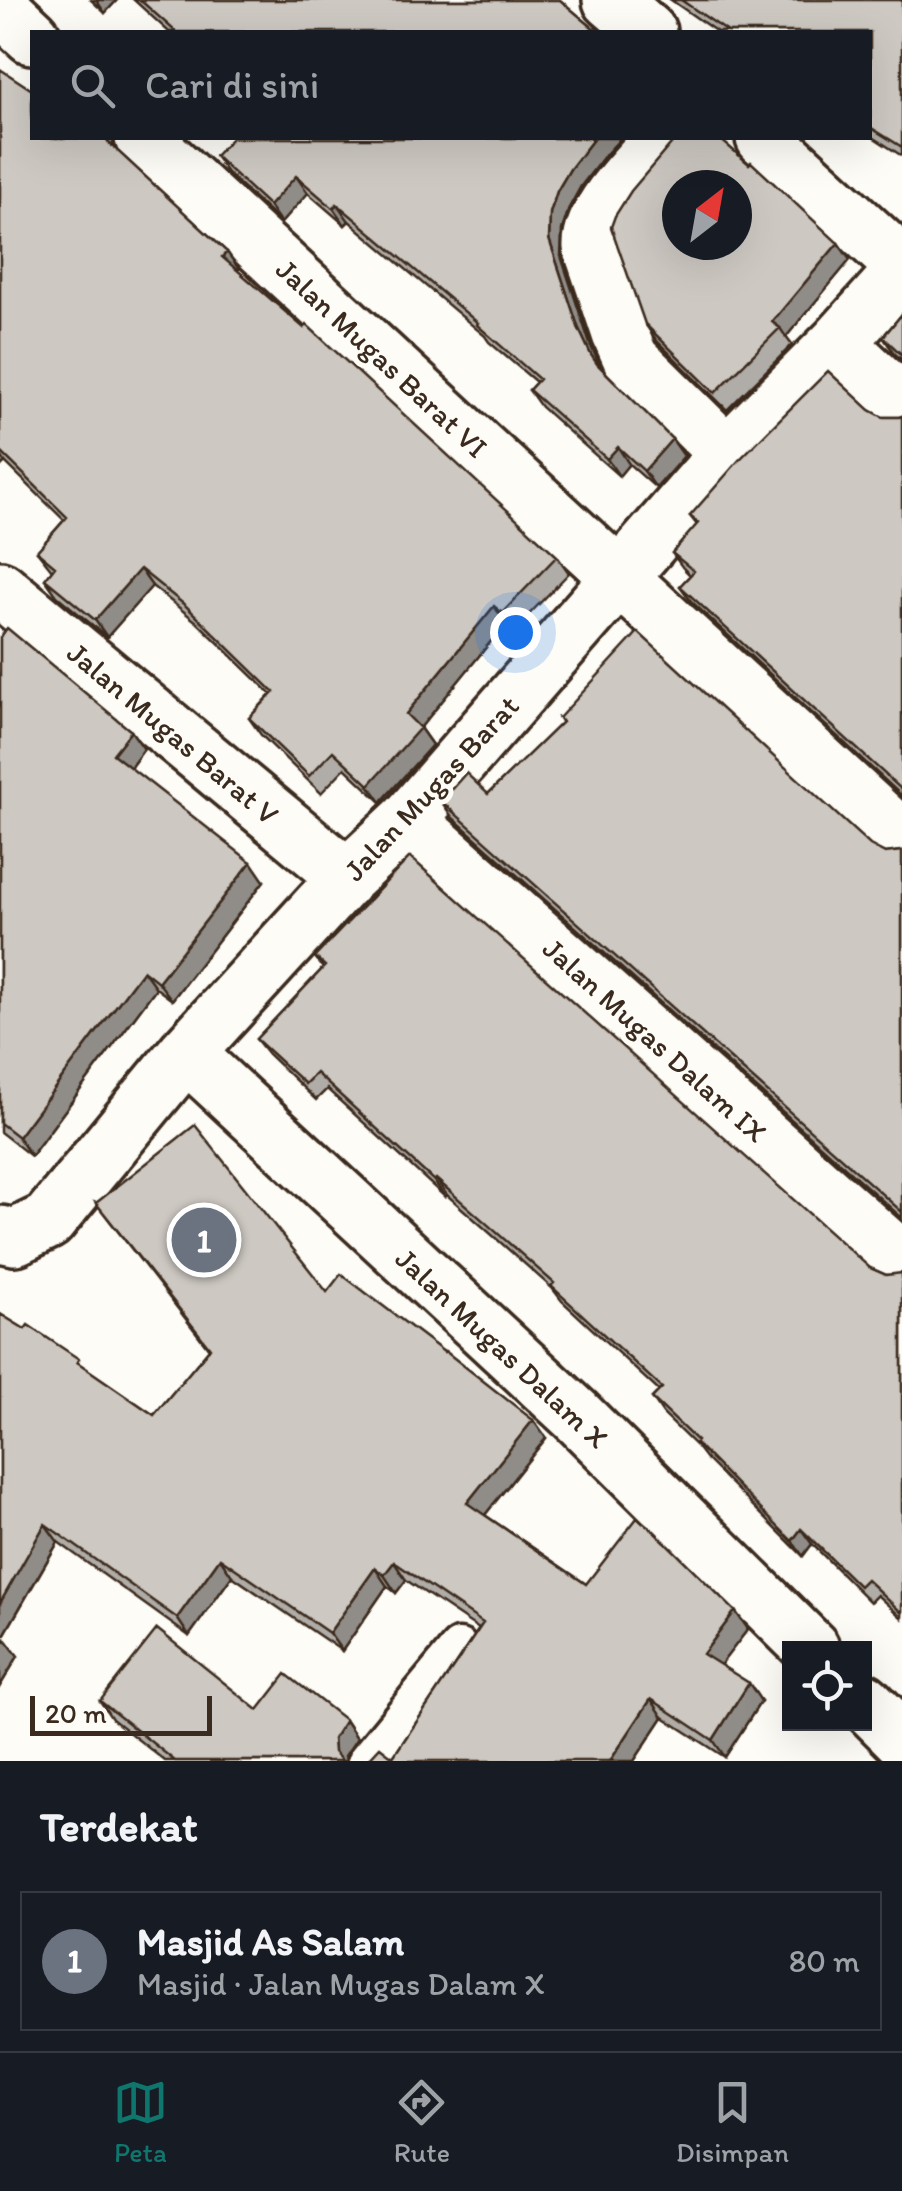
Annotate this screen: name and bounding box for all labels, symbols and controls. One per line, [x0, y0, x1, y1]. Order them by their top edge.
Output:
search box [30, 30, 872, 140]
icon: search [65, 58, 120, 113]
text: Cari di sini [145, 62, 319, 108]
north arrow [662, 170, 752, 260]
street label: Jalan Mugas Barat VI [269, 250, 495, 466]
your location [490, 607, 541, 658]
street label: Jalan Mugas Barat V [60, 634, 286, 832]
street label: Jalan Mugas Barat [336, 688, 526, 888]
street label: Jalan Mugas Dalam IX [535, 930, 775, 1150]
pin: 1 [172, 1202, 236, 1278]
street label: Jalan Mugas Dalam X [388, 1240, 616, 1456]
map controls [782, 1641, 872, 1731]
button: locate [782, 1641, 872, 1731]
scale bar [30, 1691, 212, 1736]
text: 20 m [45, 1696, 107, 1730]
text: Terdekat [40, 1801, 198, 1852]
text: Masjid As Salam [137, 1919, 404, 1965]
text: 1 [67, 1942, 82, 1980]
text: 80 m [789, 1942, 860, 1980]
text: Masjid · Jalan Mugas Dalam X [137, 1965, 545, 2003]
tab: Peta [113, 2075, 168, 2169]
tab: Rute [394, 2075, 450, 2169]
tab: Disimpan [676, 2075, 789, 2169]

